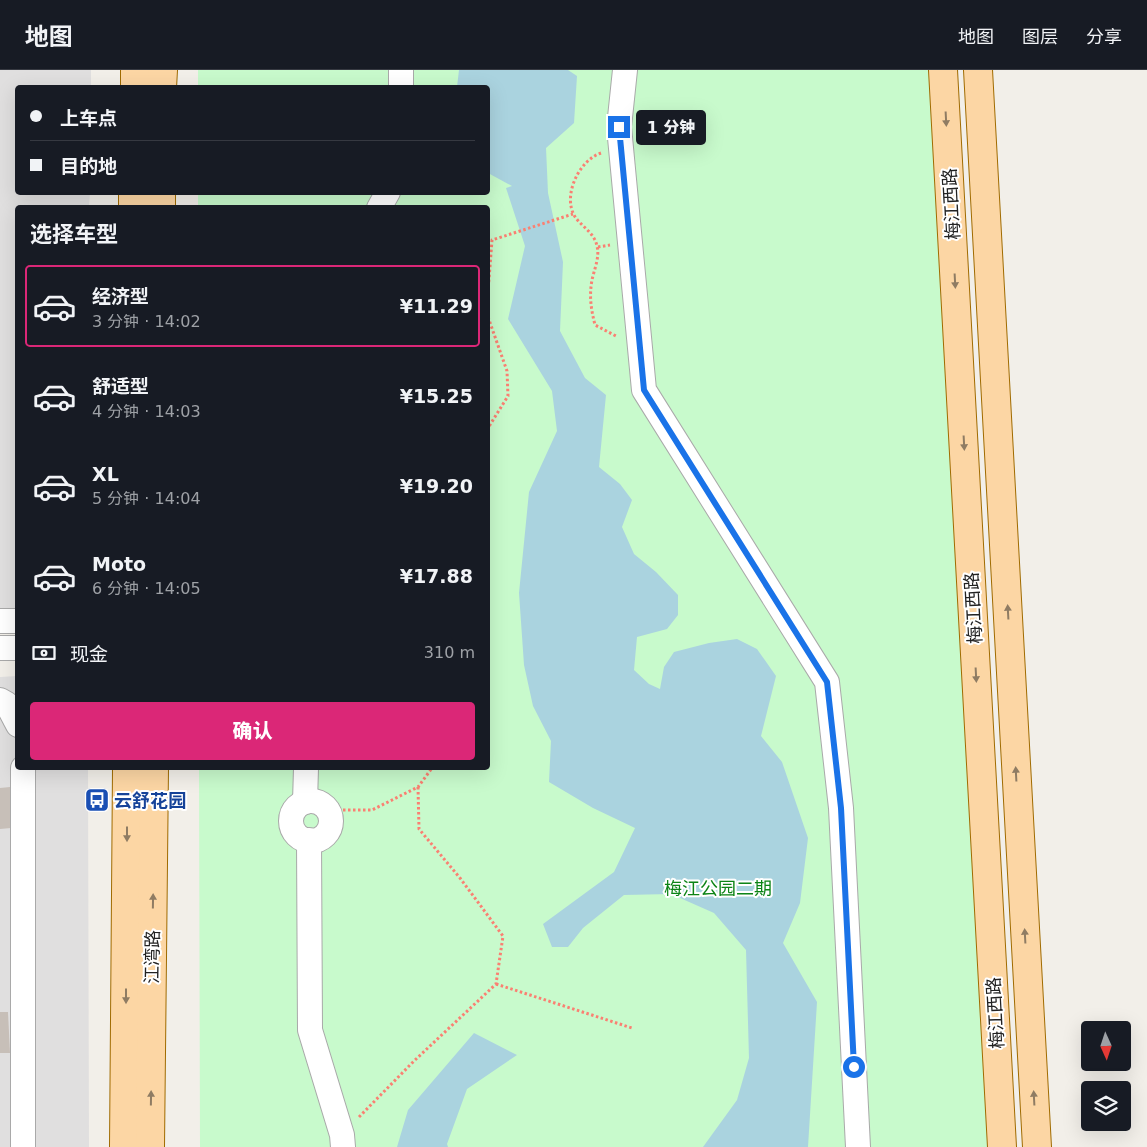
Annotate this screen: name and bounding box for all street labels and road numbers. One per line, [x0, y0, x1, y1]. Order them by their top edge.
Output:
street label: 梅江西路 [939, 167, 963, 241]
street label: 梅江西路 [961, 571, 985, 645]
street label: 江湾路 [141, 930, 163, 984]
street label: 梅江西路 [983, 976, 1007, 1050]

